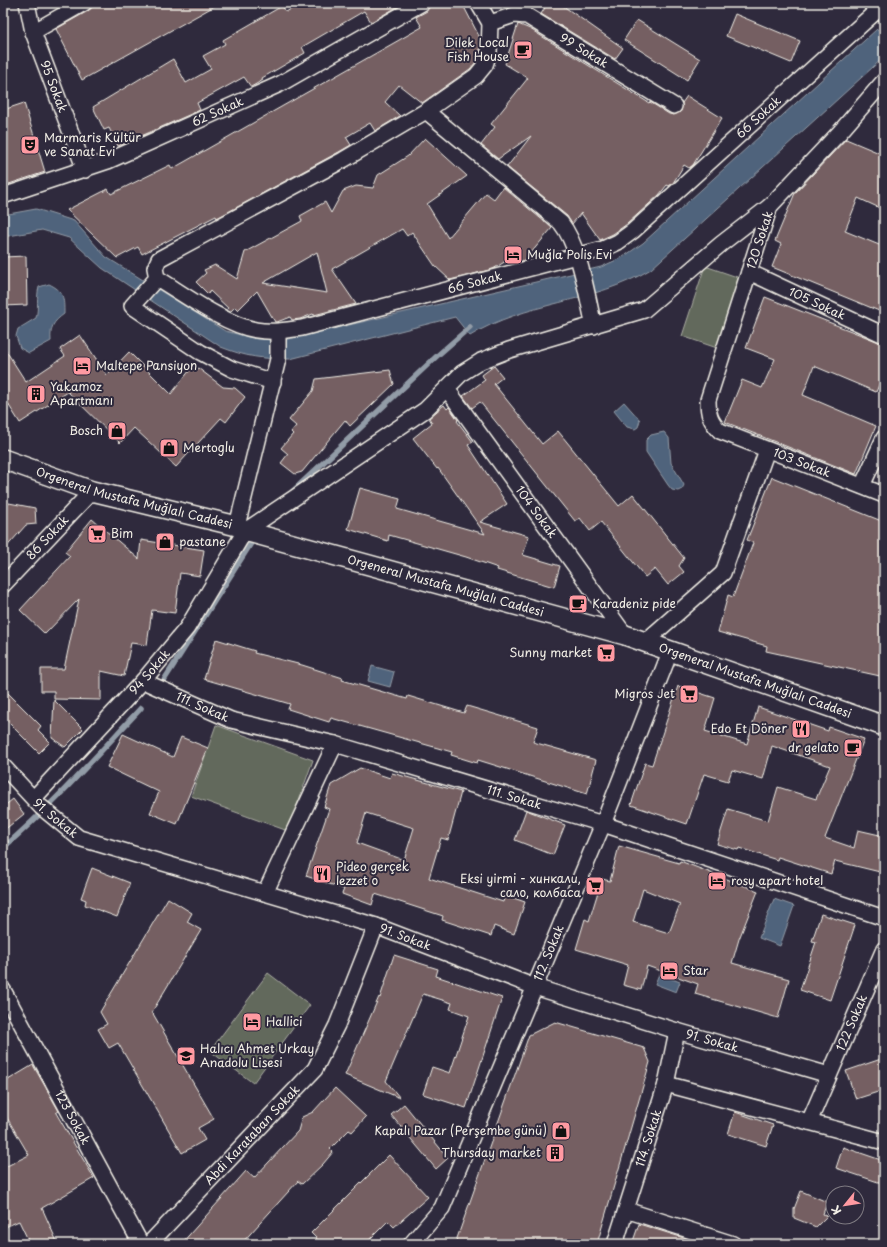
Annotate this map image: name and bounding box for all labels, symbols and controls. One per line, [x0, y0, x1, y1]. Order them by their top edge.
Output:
street label: 99 Sokak [557, 28, 612, 72]
place label: Dilek Local Fish House [445, 33, 509, 65]
cafe icon: Dilek Local Fish House [512, 39, 534, 61]
street label: 95 Sokak [37, 58, 73, 115]
street label: 66 Sokak [731, 91, 785, 142]
street label: 62 Sokak [189, 92, 246, 130]
place label: Marmaris Kültür ve Sanat Evi [44, 128, 141, 160]
theatre icon: Marmaris Kültür ve Sanat Evi [19, 134, 41, 156]
street label: 120 Sokak [741, 208, 777, 271]
hotel icon: Muğla Polis Evi [502, 244, 524, 266]
place label: Muğla Polis Evi [527, 245, 612, 263]
street label: 66 Sokak [446, 266, 504, 297]
street label: 105 Sokak [786, 282, 849, 324]
hotel icon: Maltepe Pansiyon [71, 355, 93, 377]
place label: Maltepe Pansiyon [96, 356, 197, 374]
place label: Yakamoz Apartmanı [50, 377, 113, 409]
building icon: Yakamoz Apartmanı [25, 383, 47, 405]
shop icon: Bosch [106, 420, 128, 442]
place label: Bosch [69, 421, 103, 439]
shop icon: Mertoglu [158, 437, 180, 459]
place label: Mertoglu [183, 438, 235, 456]
street label: 103 Sokak [771, 443, 834, 481]
street label: Orgeneral Mustafa Muğlalı Caddesi [34, 462, 234, 533]
street label: 104 Sokak [512, 482, 562, 542]
street label: 86 Sokak [21, 511, 73, 563]
supermarket icon: Bim [86, 523, 108, 545]
place label: Bim [111, 524, 133, 542]
shop icon: pastane [154, 531, 176, 553]
place label: pastane [179, 532, 226, 550]
street label: Orgeneral Mustafa Muğlalı Caddesi [345, 549, 546, 620]
cafe icon: Karadeniz pide [567, 593, 589, 615]
place label: Karadeniz pide [592, 594, 676, 612]
street label: Orgeneral Mustafa Muğlalı Caddesi [657, 638, 854, 722]
supermarket icon: Sunny market [595, 642, 617, 664]
place label: Sunny market [509, 643, 592, 661]
street label: 94 Sokak [125, 645, 174, 698]
supermarket icon: Migros Jet [678, 683, 700, 705]
place label: Migros Jet [614, 684, 675, 702]
street label: 111. Sokak [173, 687, 232, 726]
restaurant icon: Edo Et Döner [790, 718, 812, 740]
place label: Edo Et Döner [711, 719, 787, 737]
cafe icon: dr gelato [842, 737, 864, 759]
place label: dr gelato [788, 738, 839, 756]
street label: 111. Sokak [485, 780, 544, 813]
street label: 91. Sokak [29, 794, 82, 842]
place label: Pideo gerçek lezzet o [336, 857, 409, 889]
restaurant icon: Pideo gerçek lezzet o [311, 863, 333, 885]
place label: Eksi yirmi - хинкали, сало, колбаса [460, 869, 581, 901]
hotel icon: rosy apart hotel [706, 870, 728, 892]
place label: rosy apart hotel [731, 871, 823, 889]
supermarket icon: Eksi yirmi - хинкали, сало, колбаса [584, 875, 606, 897]
street label: 91. Sokak [377, 918, 434, 954]
street label: 112. Sokak [528, 922, 568, 983]
hotel icon: Star [658, 960, 680, 982]
place label: Star [683, 961, 709, 979]
street label: 122 Sokak [831, 991, 871, 1054]
hotel icon: Hallici [241, 1011, 263, 1033]
place label: Hallici [266, 1012, 303, 1030]
street label: 91. Sokak [684, 1024, 741, 1056]
place label: Halıcı Ahmet Urkay Anadolu Lisesi [200, 1039, 314, 1071]
school or university icon: Halıcı Ahmet Urkay Anadolu Lisesi [175, 1045, 197, 1067]
street label: Abdi Karataban Sokak [200, 1080, 304, 1189]
street label: 123 Sokak [51, 1086, 95, 1148]
street label: 114. Sokak [630, 1107, 665, 1169]
shop icon: Kapalı Pazar (Perşembe günü) [550, 1120, 572, 1142]
place label: Kapalı Pazar (Perşembe günü) [374, 1121, 547, 1139]
building icon: Thursday market [544, 1142, 566, 1164]
place label: Thursday market [442, 1143, 541, 1161]
north arrow [825, 1185, 865, 1225]
text: K [827, 1203, 845, 1218]

